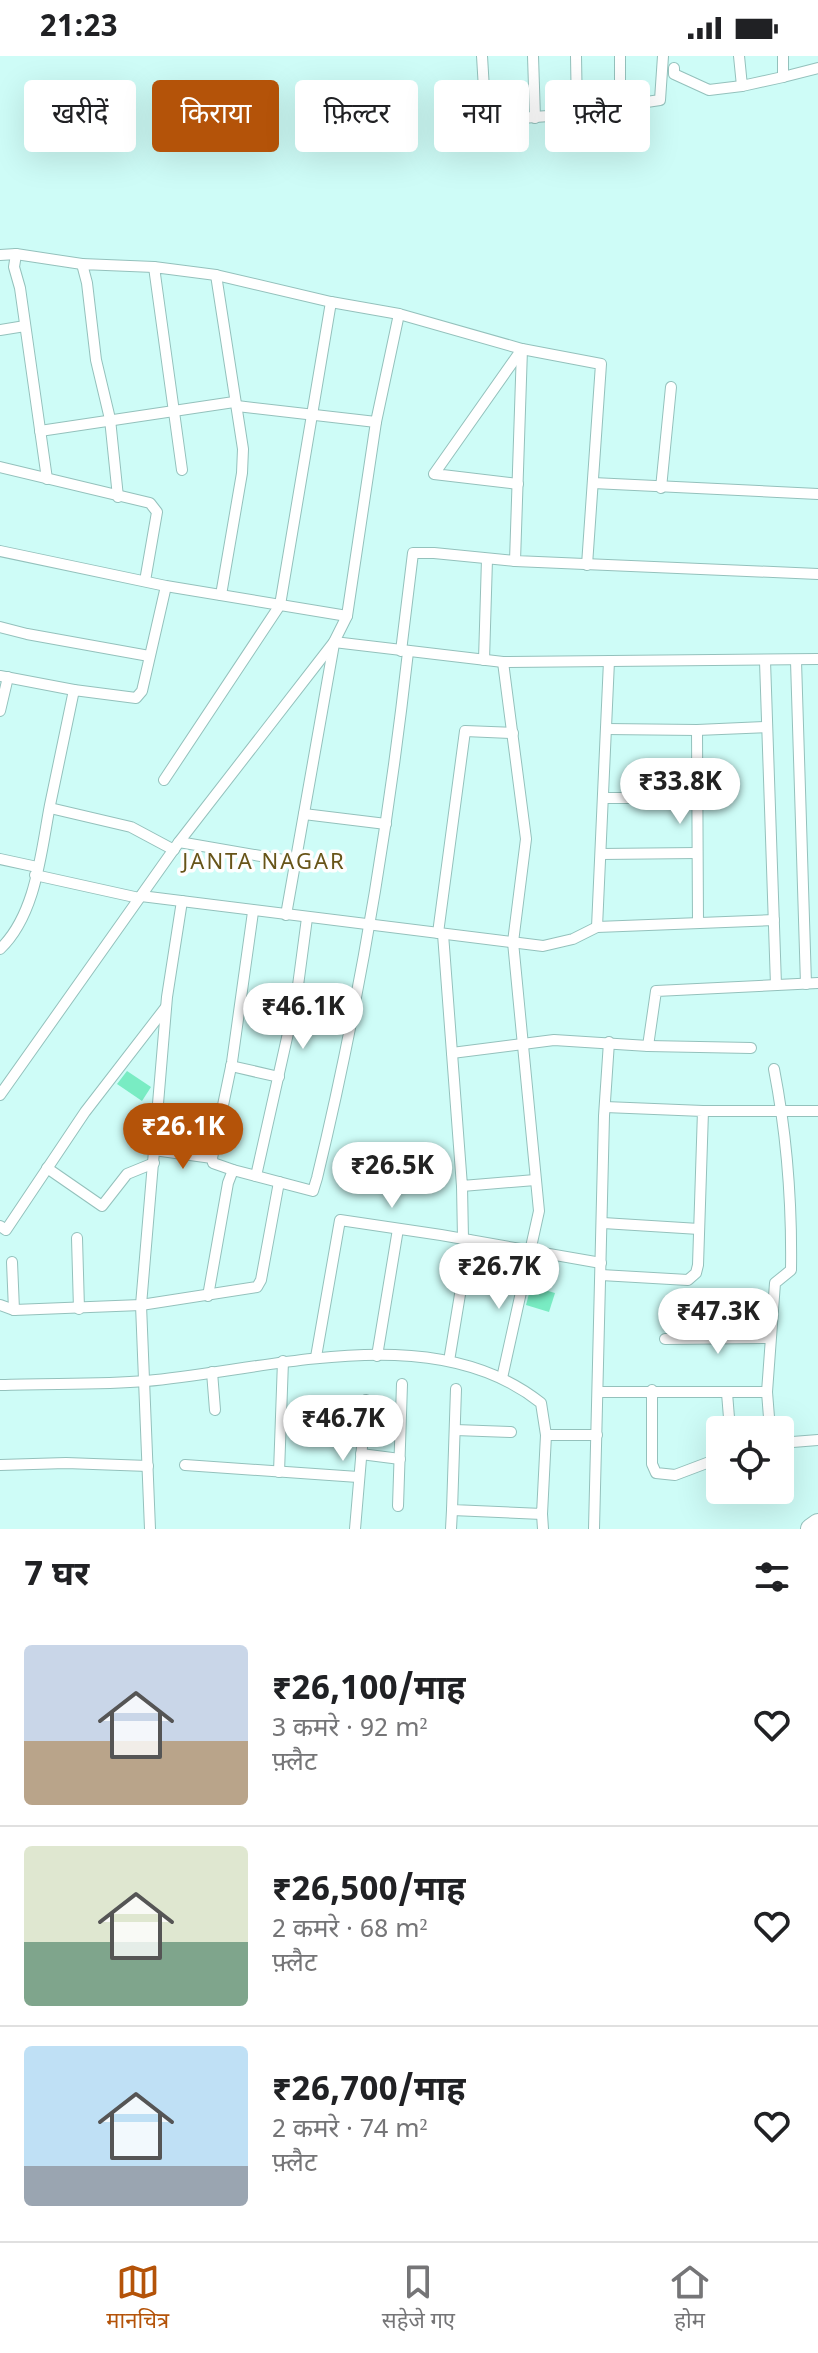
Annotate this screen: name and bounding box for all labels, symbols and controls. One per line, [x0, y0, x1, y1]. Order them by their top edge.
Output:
text: 21:23 [40, 9, 118, 48]
chip: खरीदें [24, 80, 136, 152]
chip: किराया [152, 80, 279, 152]
chip: फ़िल्टर [295, 80, 418, 152]
chip: नया [434, 80, 529, 152]
chip: फ़्लैट [545, 80, 650, 152]
pin: ₹33.8K [615, 758, 745, 826]
text: ₹33.8K [638, 767, 722, 801]
district label: JANTA NAGAR [180, 849, 346, 878]
pin: ₹46.1K [238, 983, 368, 1051]
text: ₹46.1K [261, 992, 345, 1026]
pin: ₹26.1K [118, 1103, 248, 1171]
text: ₹26.1K [141, 1112, 225, 1146]
pin: ₹26.5K [327, 1142, 457, 1210]
text: ₹26.5K [350, 1151, 434, 1185]
pin: ₹26.7K [434, 1243, 564, 1311]
text: ₹26.7K [457, 1252, 541, 1286]
pin: ₹47.3K [653, 1288, 783, 1356]
text: ₹47.3K [676, 1297, 760, 1331]
pin: ₹46.7K [278, 1395, 408, 1463]
text: ₹46.7K [301, 1404, 385, 1438]
map controls [706, 1416, 794, 1504]
button: locate [706, 1416, 794, 1504]
text: 7 घर [24, 1555, 89, 1599]
icon: filters [750, 1555, 794, 1599]
text: ₹26,100/माह [272, 1669, 465, 1713]
icon: home [88, 1677, 184, 1773]
icon: heart [750, 1703, 794, 1747]
text: 3 कमरे · 92 m² [272, 1713, 427, 1747]
text: फ़्लैट [272, 1747, 317, 1781]
text: ₹26,500/माह [272, 1870, 465, 1914]
icon: home [88, 1878, 184, 1974]
icon: heart [750, 1904, 794, 1948]
text: 2 कमरे · 68 m² [272, 1914, 427, 1948]
text: फ़्लैट [272, 1948, 317, 1982]
text: ₹26,700/माह [272, 2070, 465, 2114]
icon: home [88, 2078, 184, 2174]
icon: heart [750, 2104, 794, 2148]
text: 2 कमरे · 74 m² [272, 2114, 427, 2148]
text: फ़्लैट [272, 2148, 317, 2182]
tab: मानचित्र [106, 2260, 169, 2337]
tab: सहेजे गए [382, 2260, 455, 2337]
tab: होम [668, 2260, 712, 2337]

